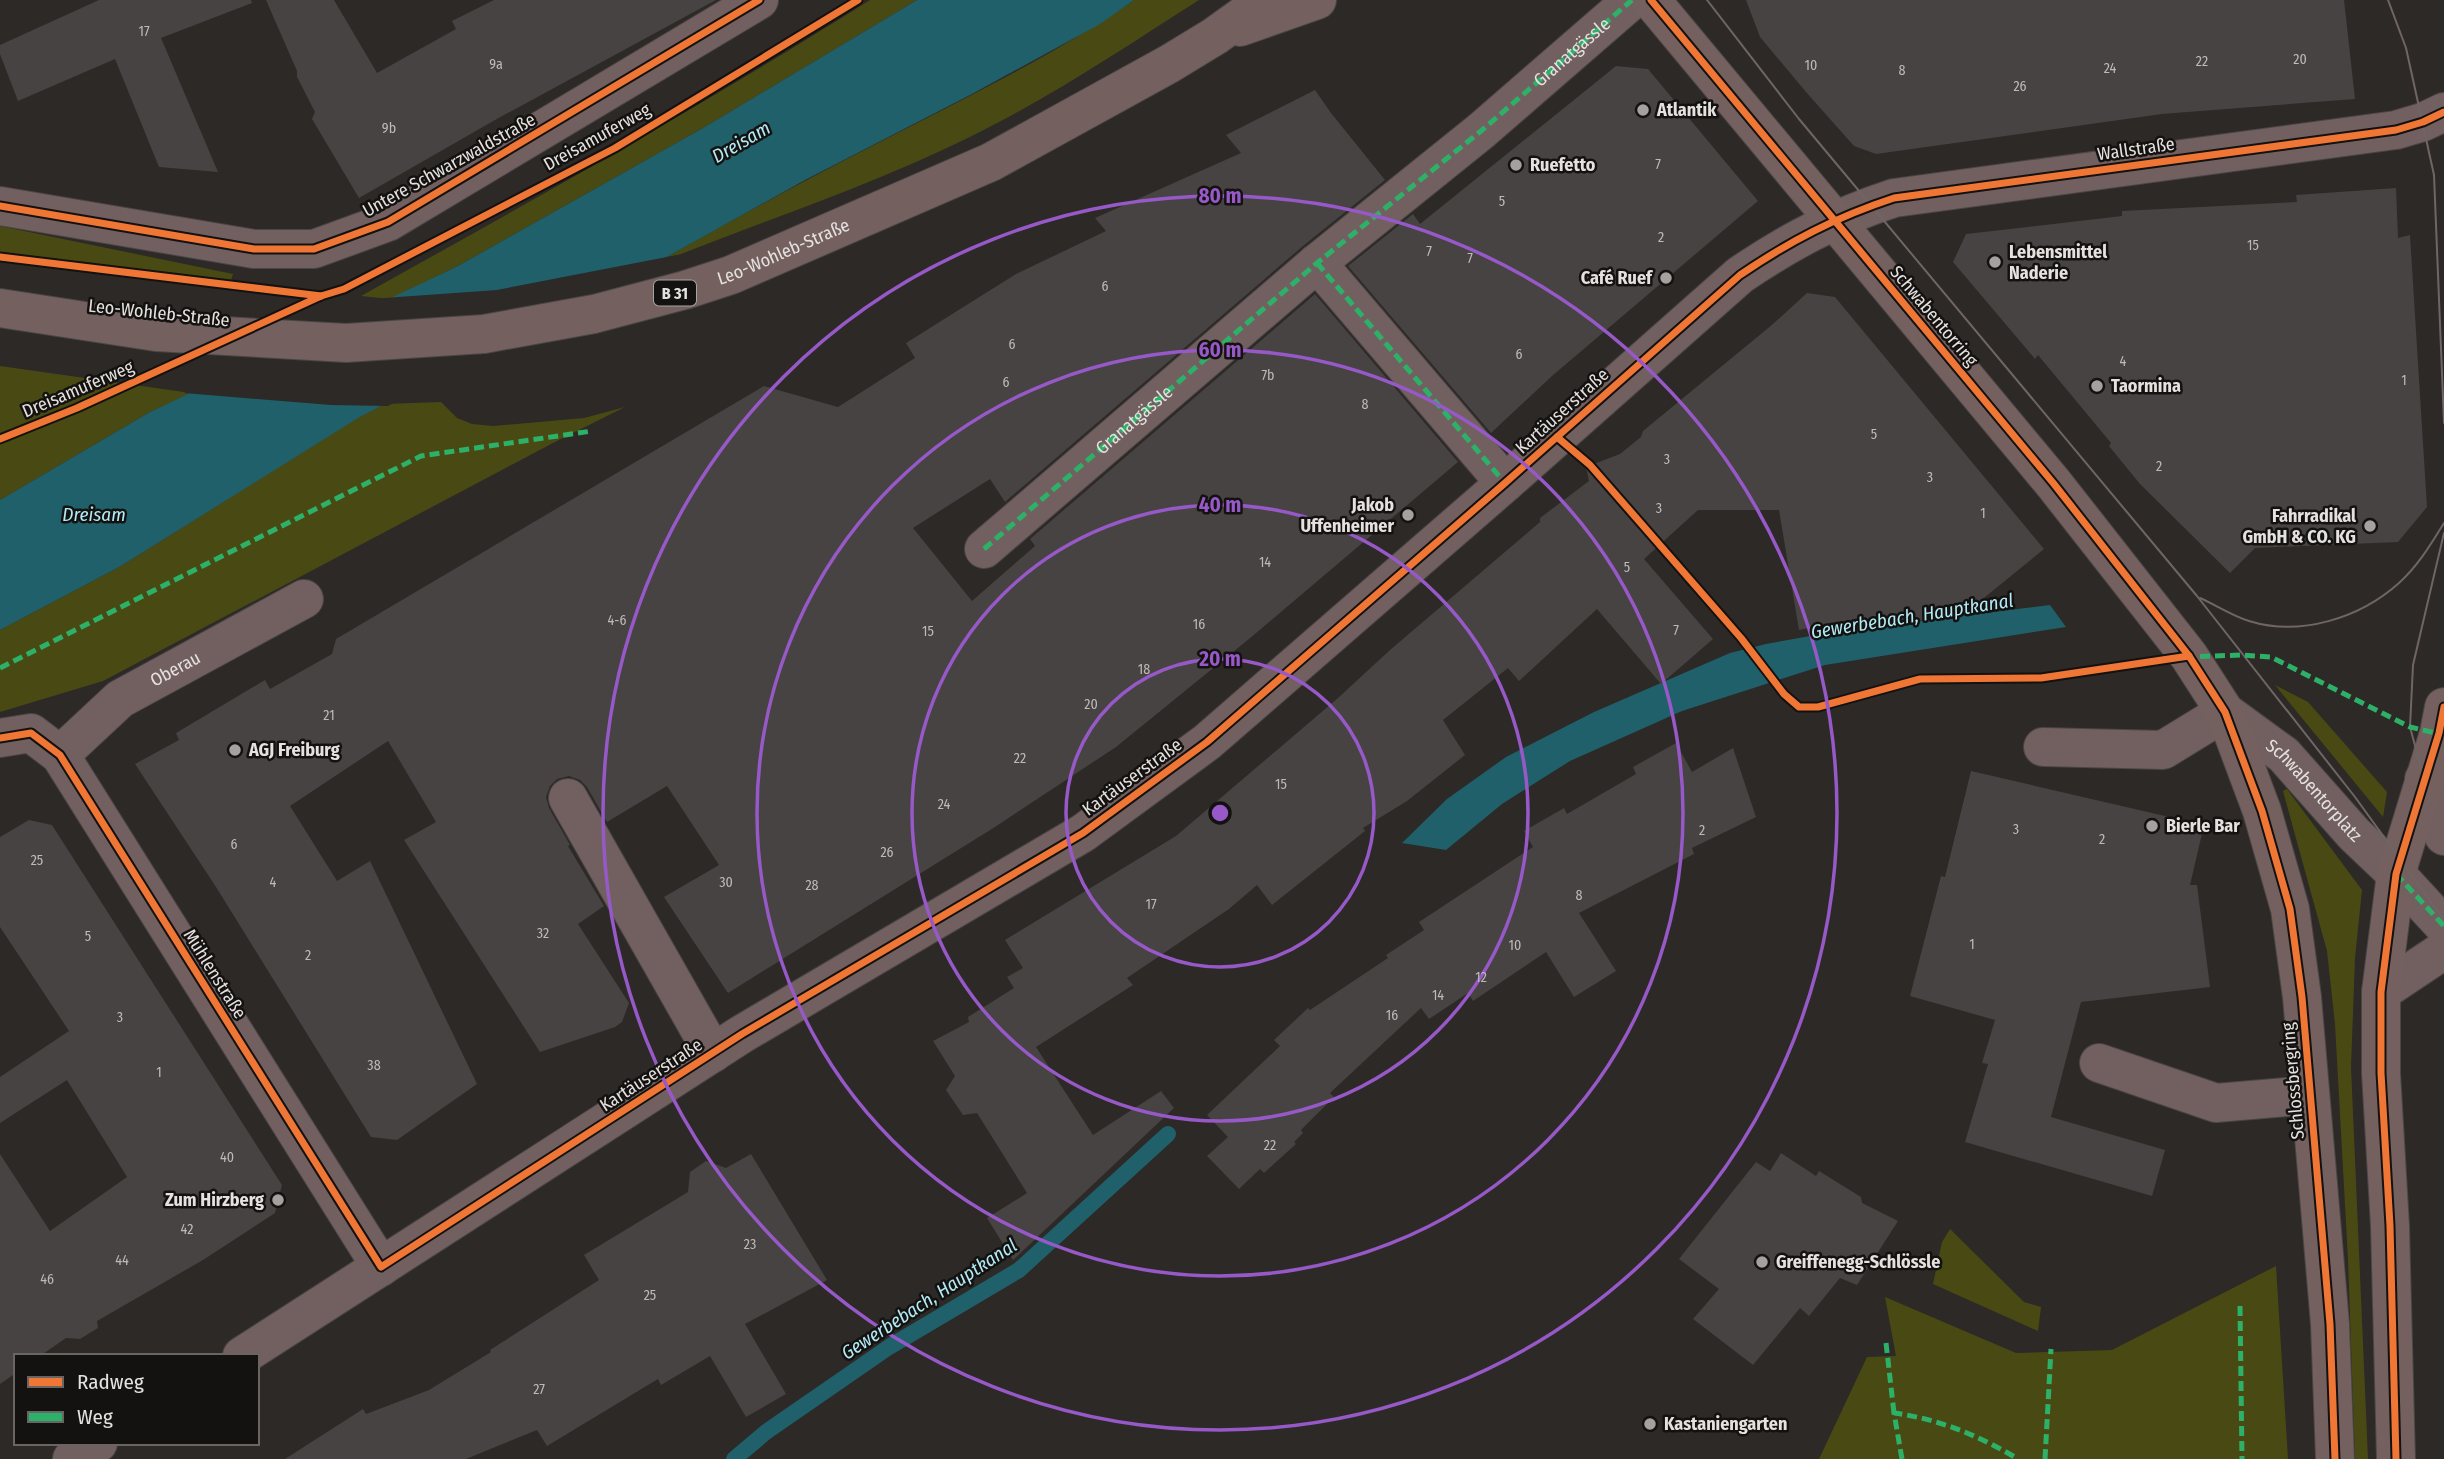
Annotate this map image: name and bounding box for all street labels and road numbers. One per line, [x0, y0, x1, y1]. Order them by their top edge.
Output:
street label: Granatgässle [1529, 13, 1615, 91]
street label: Dreisamuferweg [540, 98, 655, 175]
street label: Untere Schwarzwaldstraße [359, 108, 539, 222]
street label: Wallstraße [2096, 133, 2176, 165]
street label: Leo-Wohleb-Straße [715, 214, 853, 290]
street label: Schwabentorring [1886, 261, 1983, 371]
road number: B 31 [654, 280, 696, 306]
street label: Leo-Wohleb-Straße [87, 295, 231, 331]
street label: Dreisamuferweg [19, 355, 138, 422]
street label: Kartäuserstraße [1511, 363, 1613, 459]
street label: Granatgässle [1091, 381, 1177, 459]
street label: Oberau [146, 646, 204, 691]
street label: Kartäuserstraße [1078, 733, 1186, 821]
street label: Schwabentorplatz [2262, 734, 2366, 847]
street label: Mühlenstraße [179, 925, 251, 1023]
street label: Schlossbergring [2277, 1021, 2309, 1140]
street label: Kartäuserstraße [596, 1034, 706, 1116]

